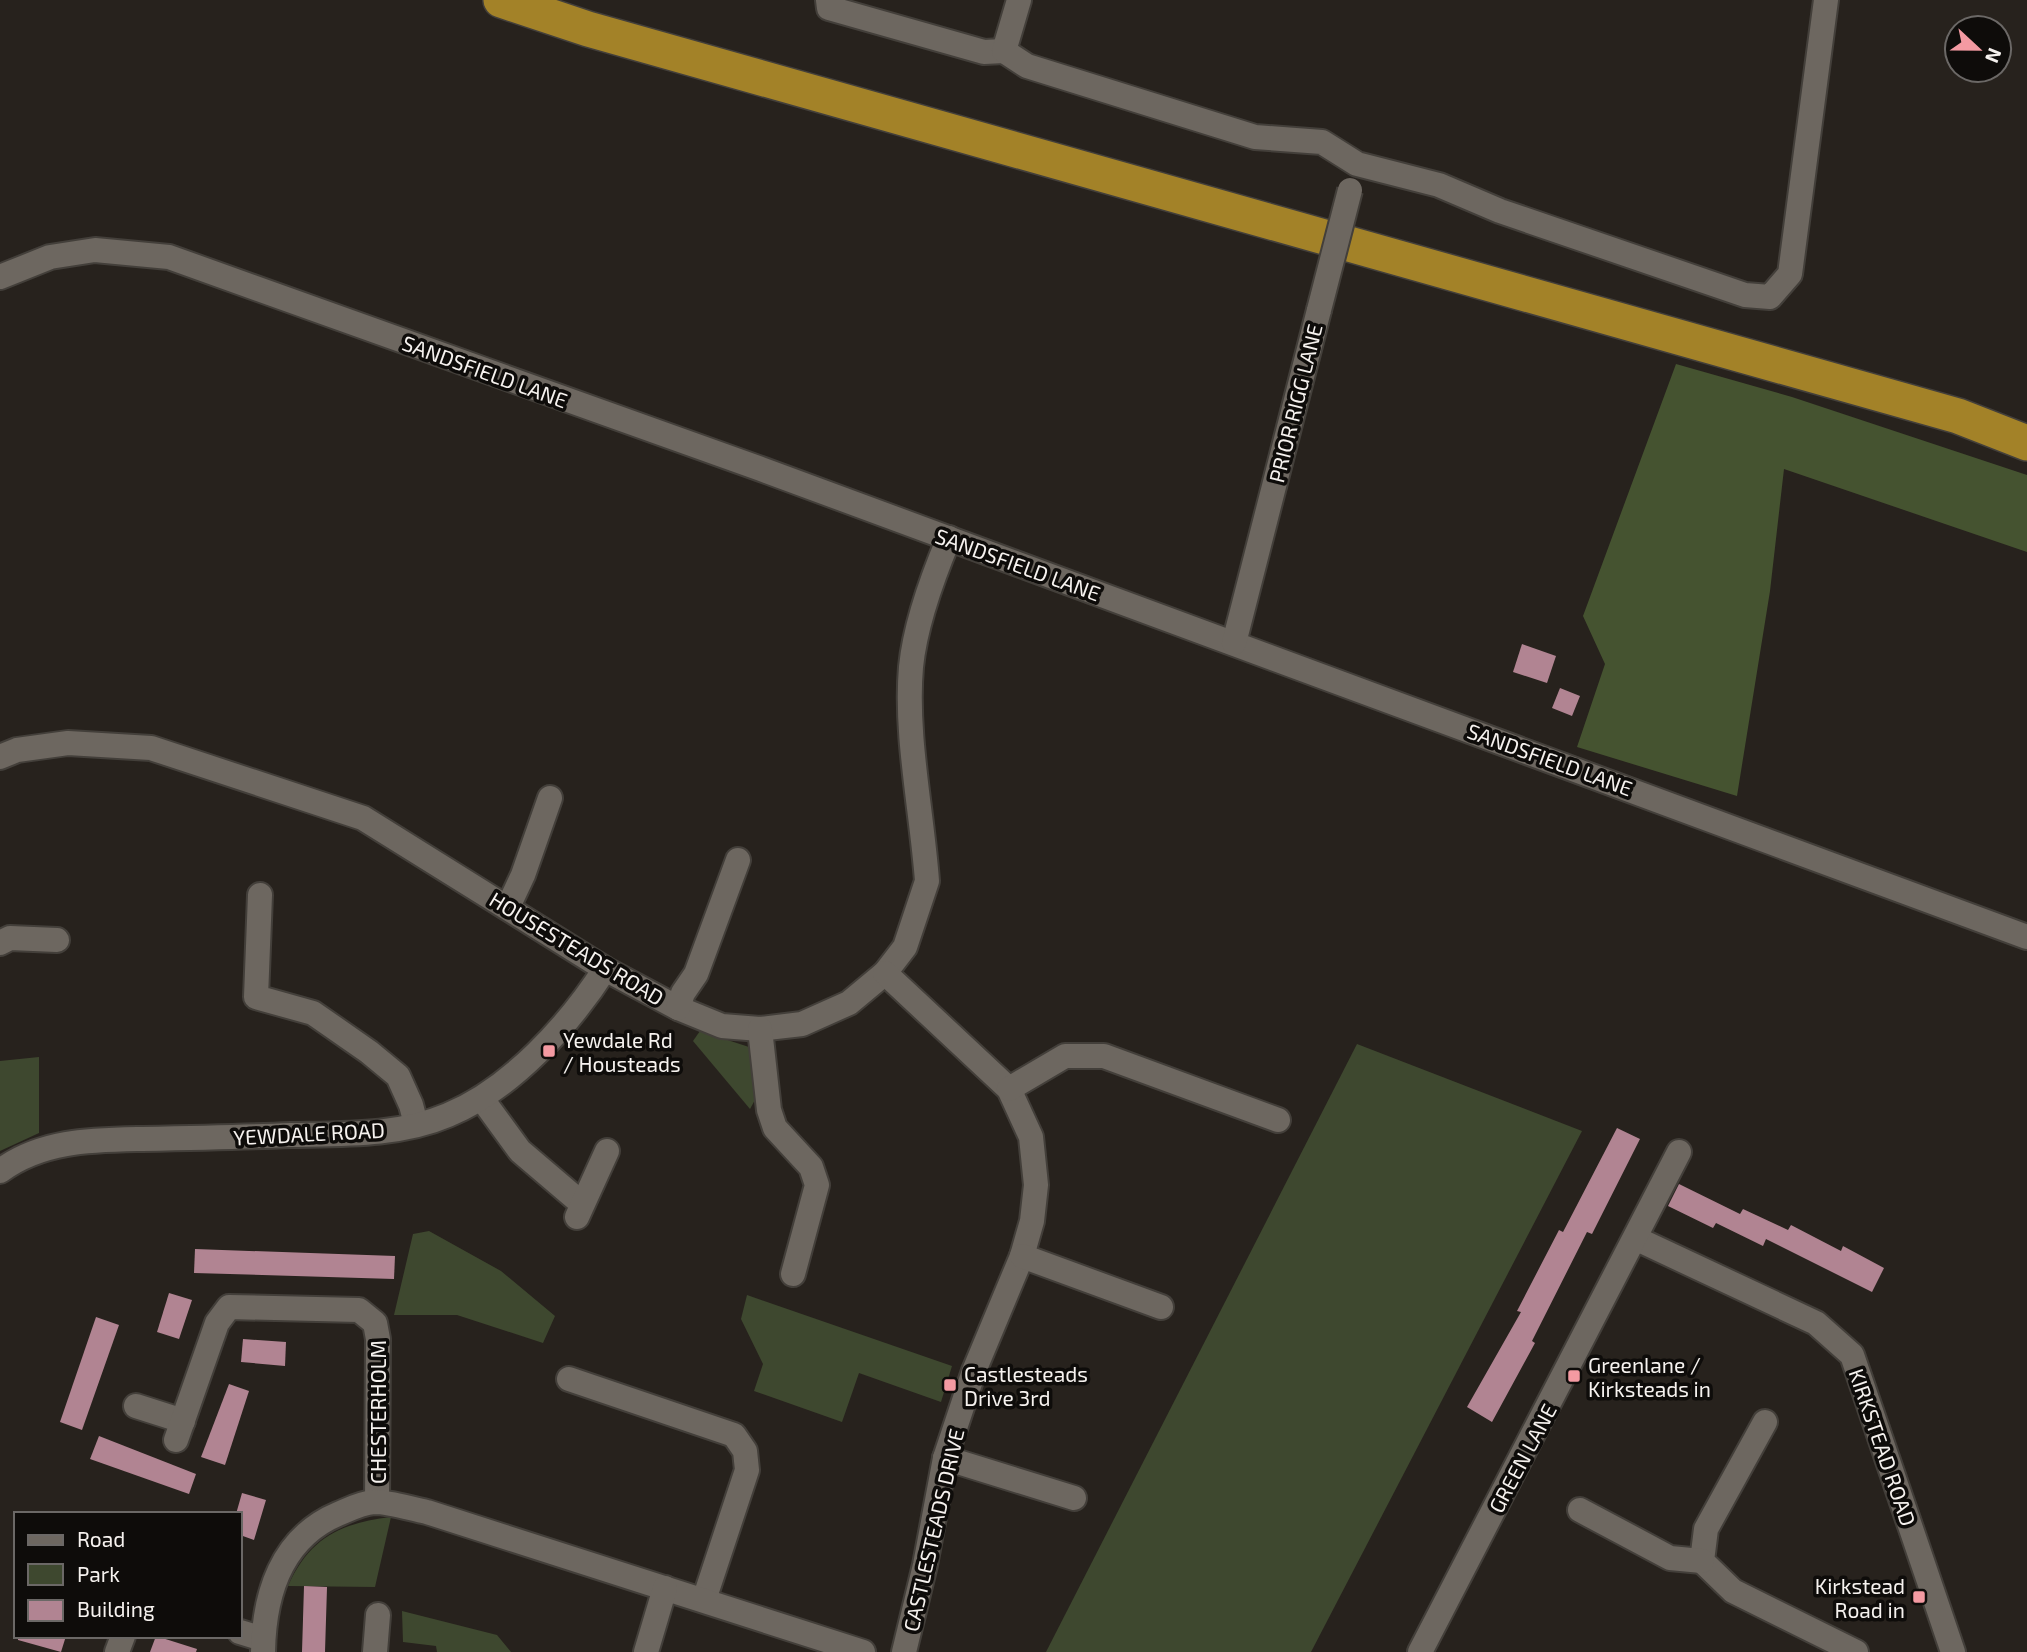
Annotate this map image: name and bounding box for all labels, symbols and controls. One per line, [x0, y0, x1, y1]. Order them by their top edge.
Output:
north arrow [1943, 14, 2013, 84]
text: N [1981, 45, 2007, 66]
street label: PRIOR RIGG LANE [1263, 321, 1327, 485]
street label: SANDSFIELD LANE [399, 330, 571, 412]
street label: SANDSFIELD LANE [932, 523, 1104, 605]
street label: SANDSFIELD LANE [1464, 718, 1636, 800]
street label: HOUSESTEADS ROAD [485, 886, 669, 1010]
place label: Yewdale Rd / Housteads [563, 1027, 681, 1076]
marker: Yewdale Rd / Housteads [541, 1043, 557, 1059]
street label: YEWDALE ROAD [233, 1117, 385, 1149]
street label: CHESTERHOLM [365, 1340, 390, 1484]
place label: Greenlane / Kirksteads in [1588, 1352, 1711, 1401]
place label: Castlesteads Drive 3rd [964, 1361, 1088, 1410]
street label: KIRKSTEAD ROAD [1844, 1365, 1922, 1529]
marker: Greenlane / Kirksteads in [1566, 1368, 1582, 1384]
marker: Castlesteads Drive 3rd [942, 1377, 958, 1393]
street label: GREEN LANE [1483, 1399, 1561, 1517]
street label: CASTLESTEADS DRIVE [897, 1426, 969, 1634]
legend [14, 1512, 242, 1638]
text: Road [77, 1526, 125, 1551]
text: Park [77, 1561, 120, 1586]
place label: Kirkstead Road in [1815, 1573, 1905, 1622]
marker: Kirkstead Road in [1911, 1589, 1927, 1605]
text: Building [77, 1596, 155, 1621]

